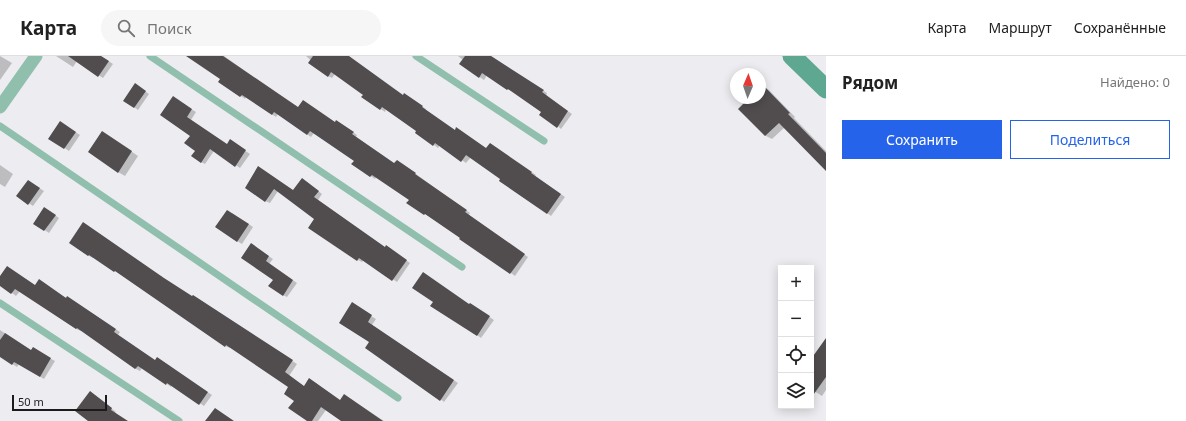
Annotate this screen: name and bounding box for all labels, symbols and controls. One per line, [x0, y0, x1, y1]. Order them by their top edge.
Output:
search box [101, 10, 381, 46]
text: Карта [20, 15, 77, 41]
icon: search [115, 17, 137, 39]
text: Поиск [147, 18, 192, 38]
text: Карта [927, 18, 966, 37]
text: Маршрут [988, 18, 1052, 37]
text: Сохранённые [1074, 18, 1166, 37]
north arrow [730, 68, 766, 104]
text: Рядом [842, 71, 898, 94]
text: Найдено: 0 [1100, 73, 1170, 91]
button: Сохранить [842, 120, 1002, 159]
button: Поделиться [1010, 120, 1170, 159]
map controls [778, 265, 814, 409]
button: + [778, 265, 814, 301]
button: − [778, 301, 814, 337]
button: locate [778, 337, 814, 373]
button: layers [778, 373, 814, 409]
scale bar [12, 393, 107, 412]
text: 50 m [18, 394, 44, 409]

